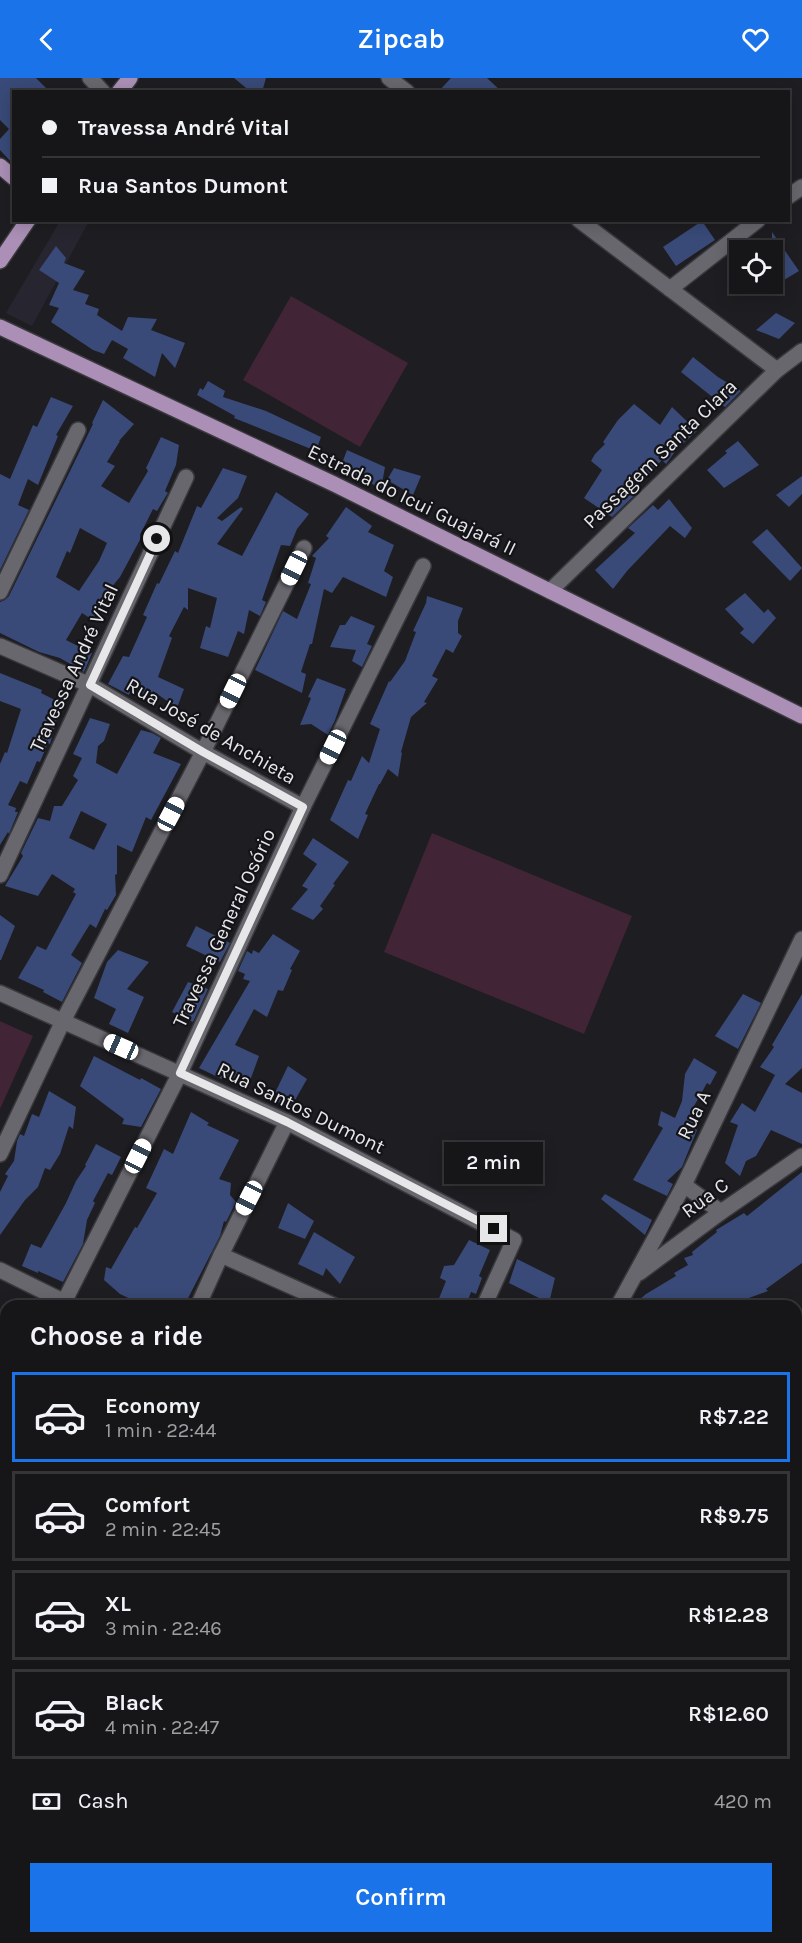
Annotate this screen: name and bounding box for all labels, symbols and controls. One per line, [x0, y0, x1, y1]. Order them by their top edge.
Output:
icon: back [30, 23, 63, 56]
text: Zipcab [357, 23, 445, 55]
icon: heart [739, 23, 772, 56]
text: Travessa André Vital [78, 115, 290, 141]
text: Rua Santos Dumont [78, 173, 288, 199]
map controls [729, 240, 783, 294]
button: locate [729, 240, 783, 294]
street label: Passagem Santa Clara [578, 375, 742, 533]
street label: Estrada do Icui Guajará II [304, 439, 520, 561]
route start [143, 525, 170, 552]
car [278, 548, 310, 588]
street label: Travessa André Vital [25, 580, 123, 756]
car [217, 671, 249, 711]
street label: Rua José de Anchieta [122, 673, 300, 789]
car [317, 727, 349, 767]
car [155, 794, 187, 834]
street label: Travessa General Osório [168, 825, 280, 1031]
car [101, 1031, 141, 1063]
street label: Rua Santos Dumont [213, 1057, 389, 1159]
street label: Rua A [672, 1087, 716, 1143]
car [122, 1136, 154, 1176]
callout: 2 min [444, 1142, 544, 1184]
text: 2 min [466, 1151, 521, 1174]
street label: Rua C [677, 1173, 733, 1223]
car [233, 1178, 265, 1218]
route end [480, 1215, 507, 1242]
text: Choose a ride [30, 1320, 203, 1352]
icon: car [33, 1390, 87, 1444]
text: Economy [105, 1393, 200, 1419]
text: R$7.22 [699, 1404, 769, 1430]
text: 1 min · 22:44 [105, 1419, 216, 1442]
icon: car [33, 1489, 87, 1543]
text: Comfort [105, 1492, 190, 1518]
text: R$9.75 [699, 1503, 769, 1529]
text: 2 min · 22:45 [105, 1518, 221, 1541]
icon: car [33, 1588, 87, 1642]
text: XL [105, 1591, 131, 1617]
text: R$12.28 [688, 1602, 769, 1628]
text: 3 min · 22:46 [105, 1617, 222, 1640]
icon: car [33, 1687, 87, 1741]
text: Black [105, 1690, 164, 1716]
text: R$12.60 [688, 1701, 769, 1727]
text: 4 min · 22:47 [105, 1716, 219, 1739]
icon: cash [30, 1785, 63, 1818]
text: Cash [78, 1788, 128, 1814]
text: 420 m [714, 1790, 772, 1813]
button: Confirm [30, 1863, 772, 1932]

